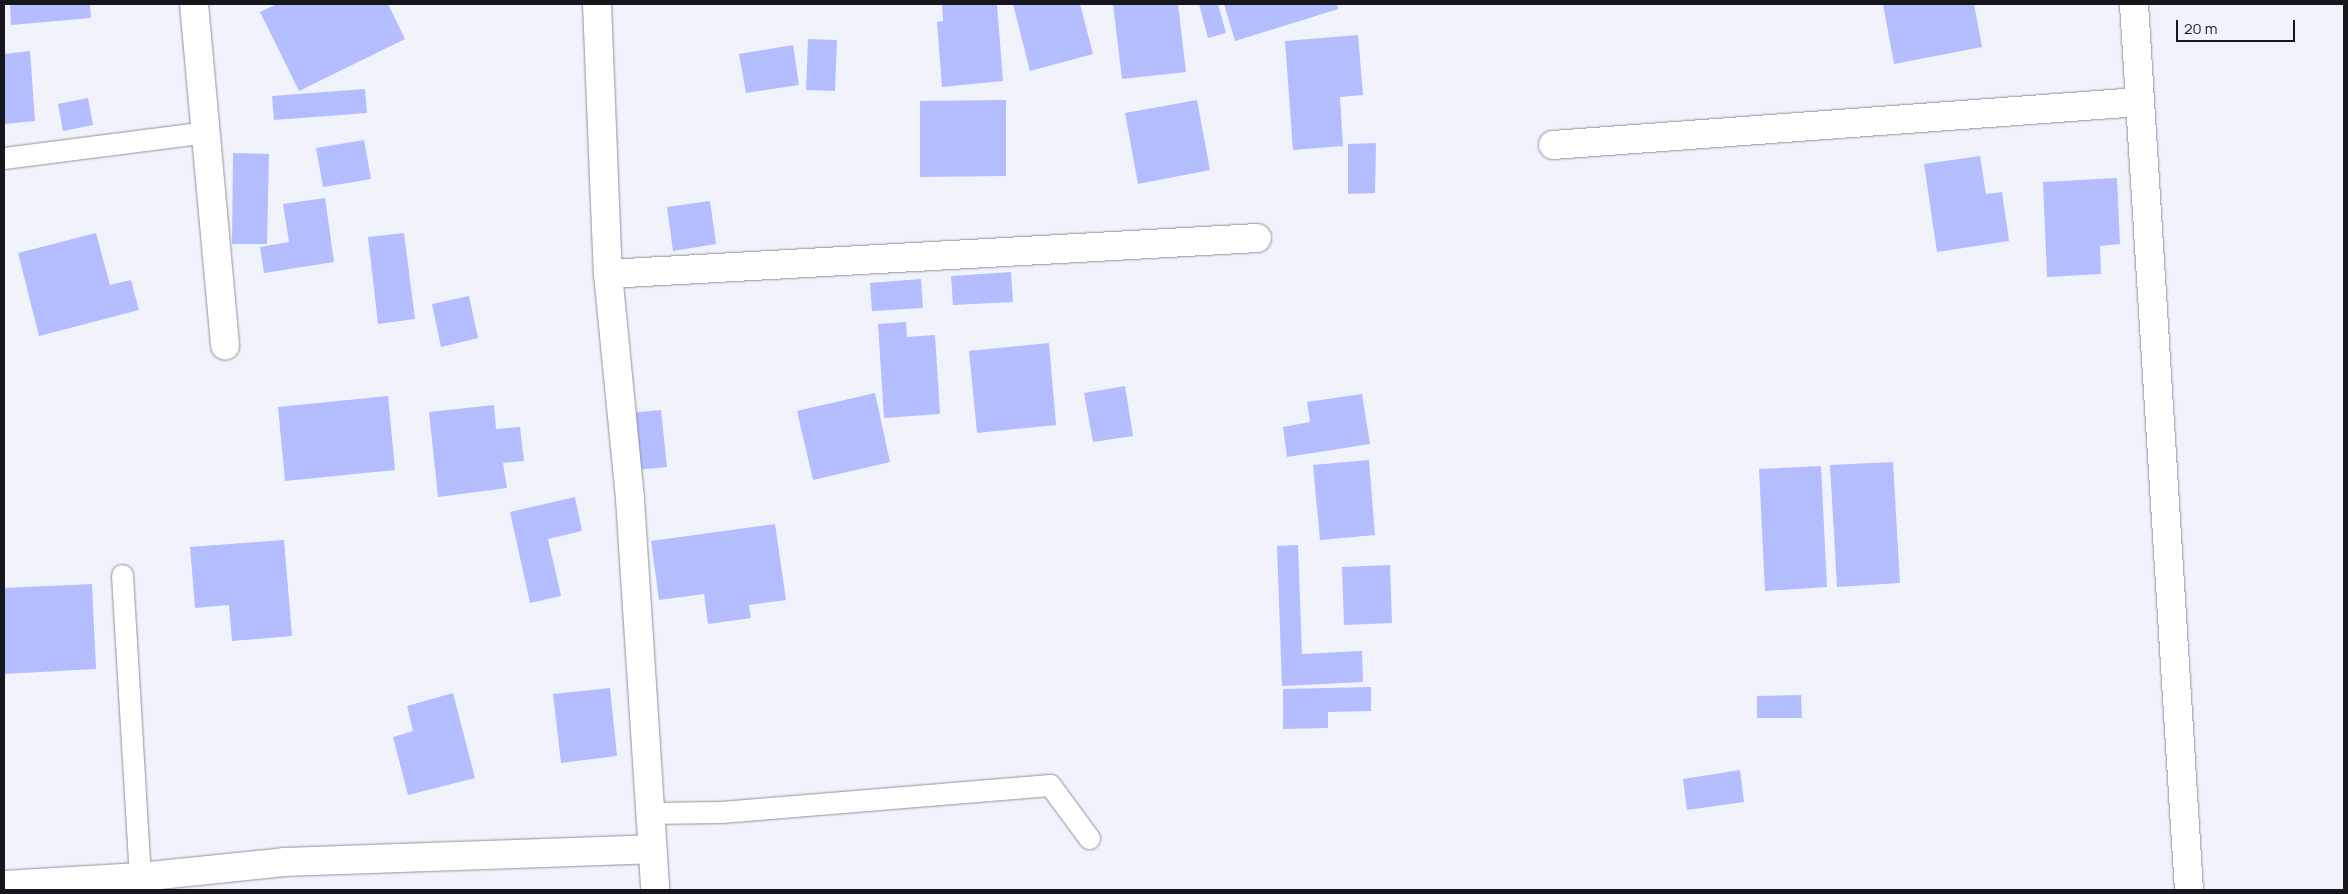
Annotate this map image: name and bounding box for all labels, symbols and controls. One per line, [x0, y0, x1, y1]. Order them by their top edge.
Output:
scale bar [2178, 10, 2297, 42]
text: 20 m [2184, 18, 2217, 39]

